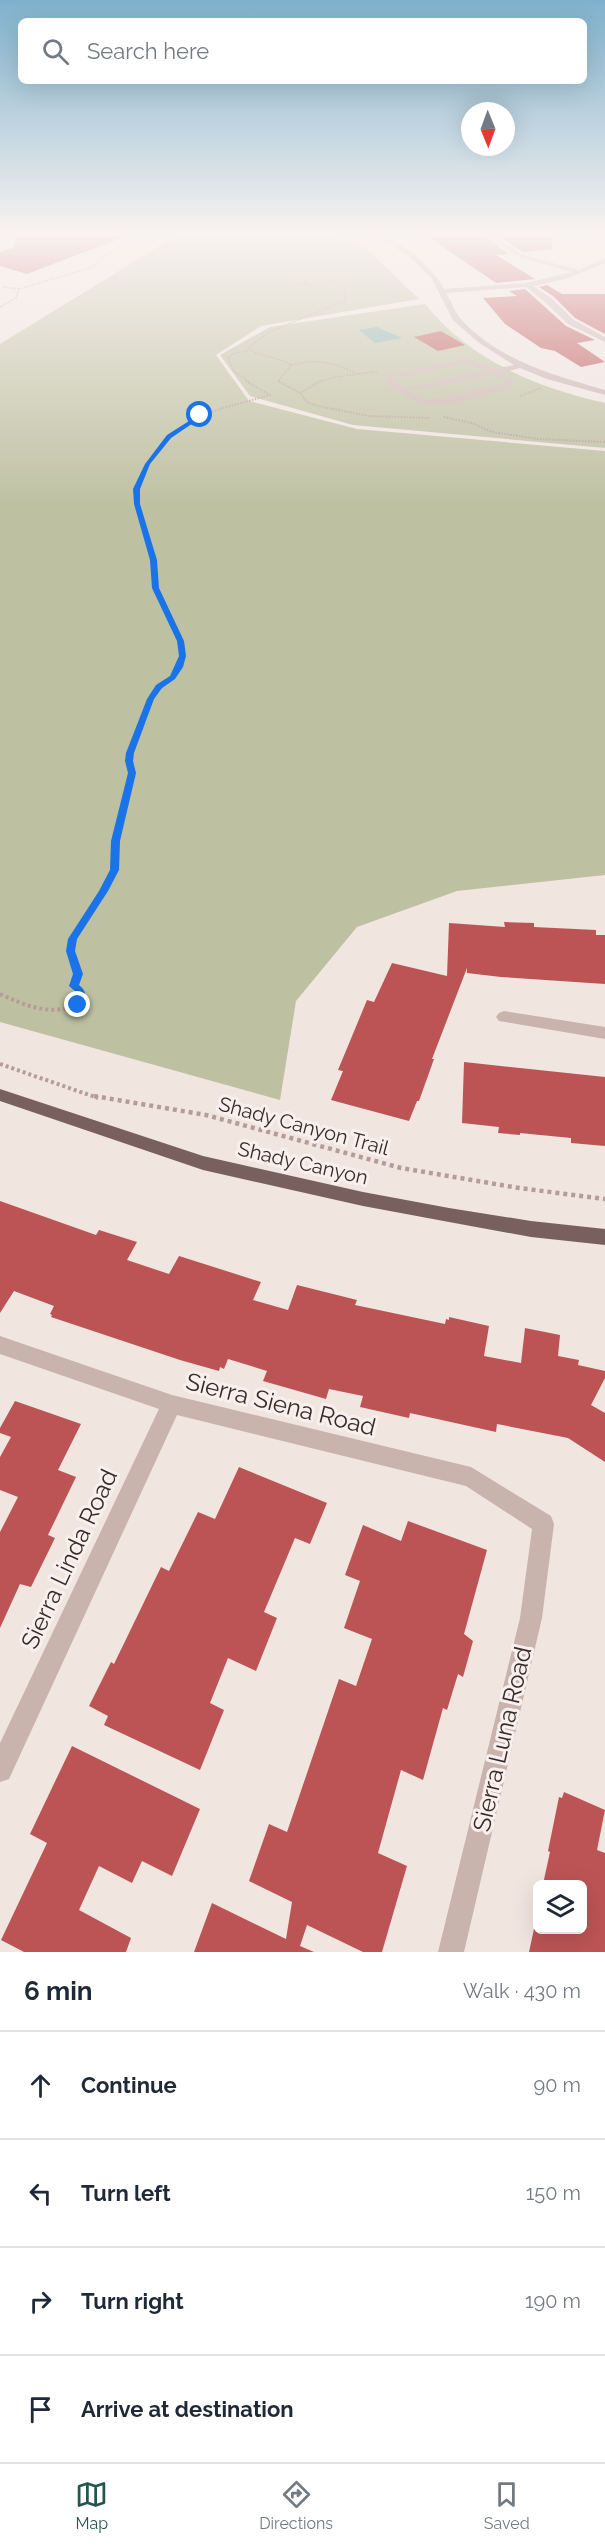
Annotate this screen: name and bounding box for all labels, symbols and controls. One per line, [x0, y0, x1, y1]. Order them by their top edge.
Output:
search box [18, 18, 587, 84]
icon: search [39, 35, 72, 68]
text: Search here [87, 38, 209, 64]
north arrow [461, 102, 515, 156]
route start [186, 401, 212, 427]
route end [64, 991, 90, 1017]
street label: Shady Canyon Trail [216, 1092, 392, 1160]
street label: Shady Canyon [236, 1136, 370, 1190]
street label: Sierra Siena Road [183, 1366, 379, 1442]
street label: Sierra Linda Road [15, 1465, 123, 1653]
street label: Sierra Luna Road [467, 1644, 537, 1834]
map controls [533, 1880, 587, 1934]
button: layers [533, 1880, 587, 1934]
text: 6 min [24, 1976, 93, 2006]
text: Walk · 430 m [463, 1979, 581, 2003]
icon: ahead [24, 2069, 57, 2102]
text: Continue [81, 2072, 177, 2098]
text: 90 m [534, 2073, 581, 2097]
icon: left [24, 2177, 57, 2210]
text: Turn left [81, 2180, 171, 2206]
text: 150 m [526, 2181, 581, 2205]
icon: right [24, 2285, 57, 2318]
text: Turn right [81, 2288, 184, 2314]
text: 190 m [525, 2289, 581, 2313]
icon: arrive [24, 2393, 57, 2426]
text: Arrive at destination [81, 2396, 294, 2422]
tab: Map [75, 2478, 108, 2533]
tab: Directions [259, 2478, 333, 2533]
tab: Saved [484, 2478, 530, 2533]

